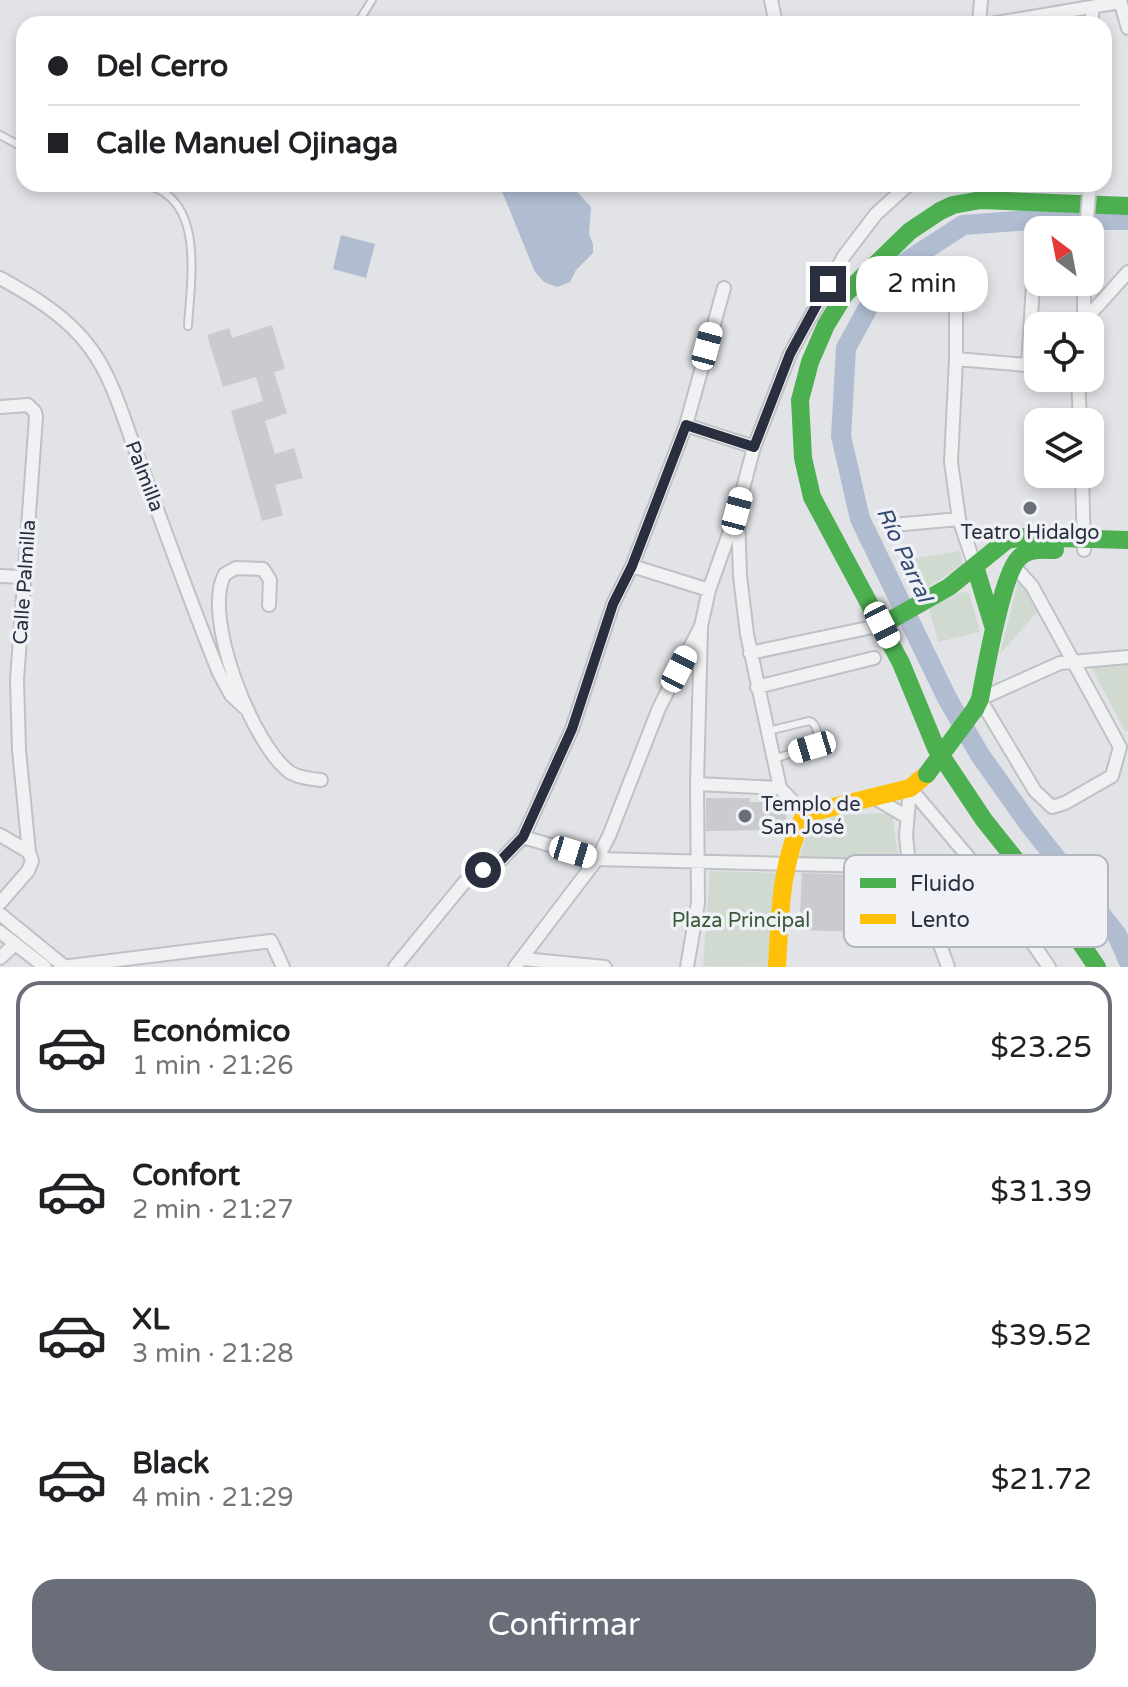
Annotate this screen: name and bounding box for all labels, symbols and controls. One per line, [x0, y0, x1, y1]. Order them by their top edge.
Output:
text: Del Cerro [96, 48, 228, 85]
text: Calle Manuel Ojinaga [96, 125, 398, 162]
north arrow [1024, 216, 1104, 296]
map controls [1024, 216, 1104, 488]
callout: 2 min [856, 256, 988, 312]
route end [810, 266, 846, 302]
text: 2 min [887, 268, 957, 299]
button: locate [1024, 312, 1104, 392]
car [689, 320, 725, 372]
button: layers [1024, 408, 1104, 488]
street label: Palmilla [120, 438, 168, 515]
car [719, 485, 755, 537]
marker: Teatro Hidalgo [1021, 499, 1039, 517]
water label: Río Parral [871, 503, 938, 608]
street label: Calle Palmilla [9, 519, 41, 645]
place label: Teatro Hidalgo [960, 521, 1100, 545]
car [860, 598, 904, 652]
car [657, 642, 701, 696]
car [786, 729, 838, 765]
place label: Templo de San José [761, 793, 860, 840]
marker: Templo de San José [736, 807, 754, 825]
car [547, 834, 599, 870]
route start [465, 852, 501, 888]
legend [844, 855, 1108, 947]
text: Fluido [910, 871, 975, 897]
text: Lento [910, 907, 970, 933]
park label: Plaza Principal [672, 909, 810, 933]
icon: car [36, 1011, 108, 1083]
text: Económico [132, 1013, 290, 1050]
text: $23.25 [990, 1029, 1092, 1066]
text: 1 min · 21:26 [132, 1050, 294, 1081]
icon: car [36, 1155, 108, 1227]
text: Confort [132, 1157, 240, 1194]
text: $31.39 [990, 1173, 1092, 1210]
text: 2 min · 21:27 [132, 1194, 294, 1225]
icon: car [36, 1299, 108, 1371]
text: XL [132, 1301, 169, 1338]
text: $39.52 [990, 1317, 1092, 1354]
text: 3 min · 21:28 [132, 1338, 294, 1369]
icon: car [36, 1443, 108, 1515]
text: Black [132, 1445, 209, 1482]
text: $21.72 [991, 1461, 1092, 1498]
text: 4 min · 21:29 [132, 1482, 294, 1513]
button: Confirmar [32, 1579, 1096, 1671]

